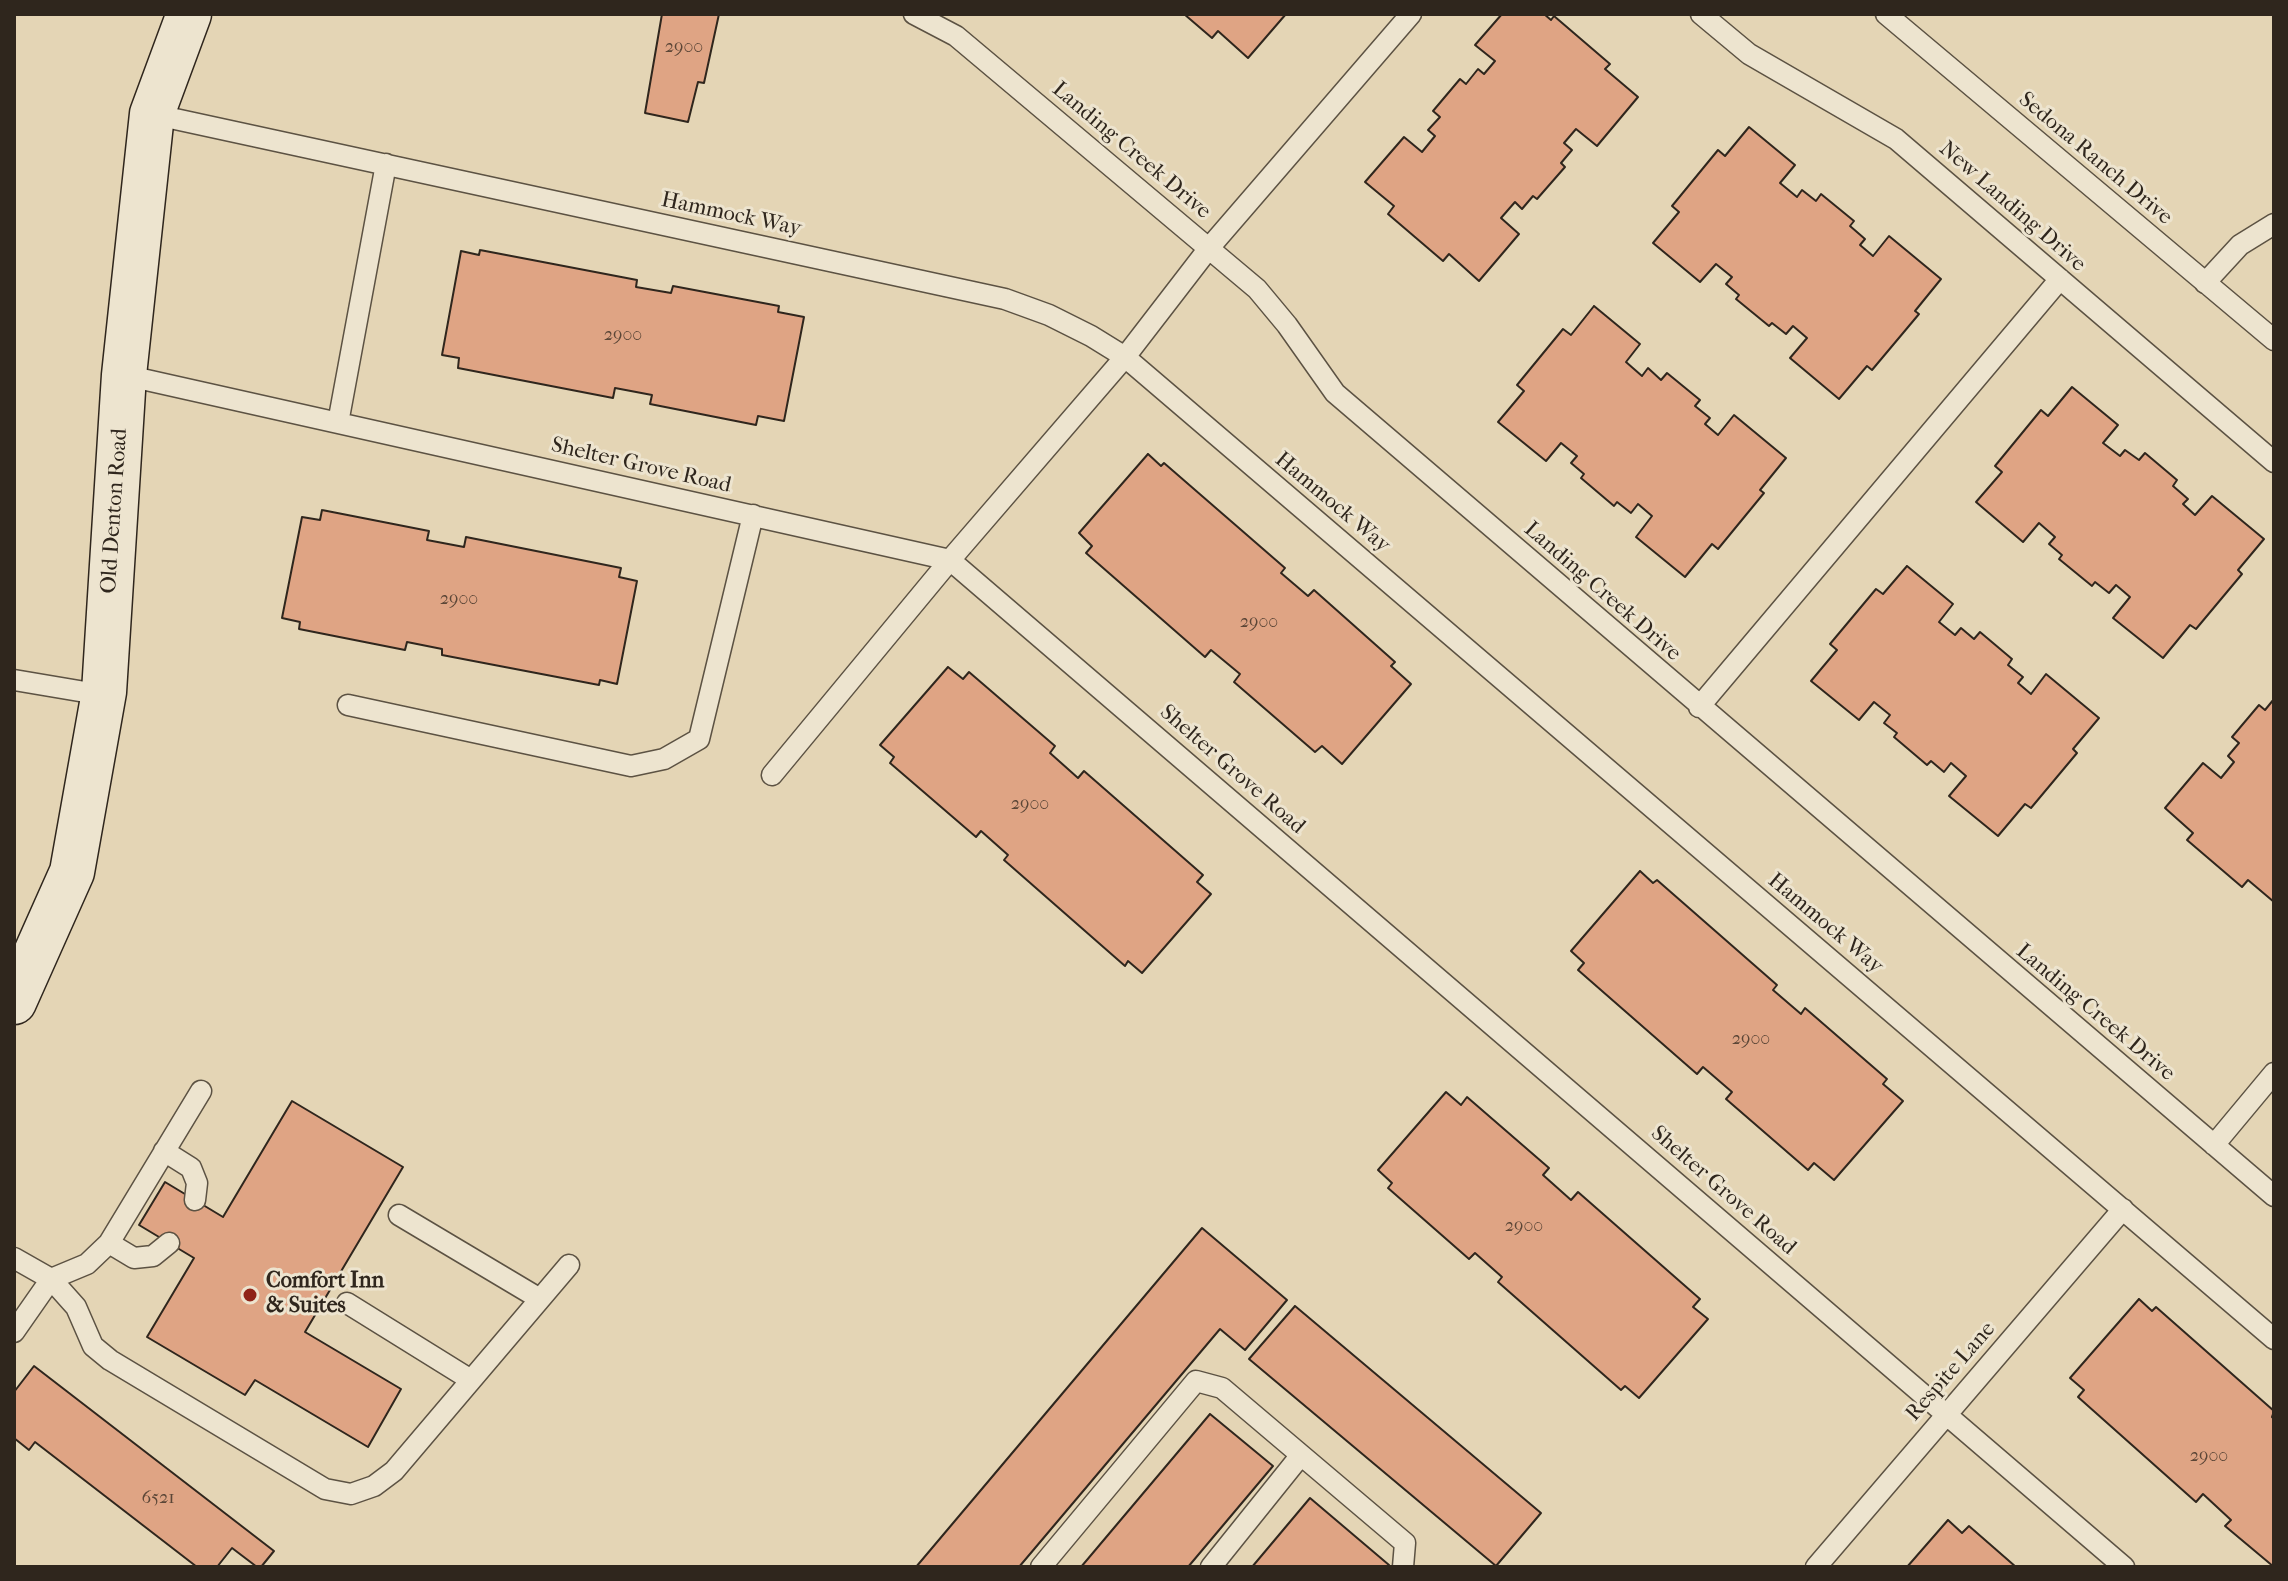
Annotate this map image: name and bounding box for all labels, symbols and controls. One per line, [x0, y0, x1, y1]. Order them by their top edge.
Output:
house number: 2900 [665, 37, 703, 59]
street label: Landing Creek Drive [1046, 77, 1216, 225]
street label: Sedona Ranch Drive [2013, 87, 2177, 231]
street label: New Landing Drive [1933, 136, 2091, 278]
street label: Hammock Way [659, 187, 803, 243]
house number: 2900 [604, 325, 642, 347]
street label: Old Denton Road [96, 427, 134, 595]
street label: Shelter Grove Road [548, 432, 734, 500]
street label: Hammock Way [1269, 447, 1395, 559]
street label: Landing Creek Drive [1518, 517, 1686, 667]
house number: 2900 [440, 589, 478, 611]
house number: 2900 [1240, 612, 1278, 634]
street label: Shelter Grove Road [1154, 700, 1310, 840]
house number: 2900 [1011, 794, 1049, 816]
street label: Hammock Way [1762, 868, 1888, 980]
street label: Landing Creek Drive [2010, 939, 2180, 1087]
house number: 2900 [1732, 1029, 1770, 1051]
street label: Shelter Grove Road [1645, 1121, 1801, 1261]
house number: 2900 [1505, 1216, 1543, 1238]
place label: Comfort Inn & Suites [266, 1269, 384, 1320]
marker: Comfort Inn & Suites [241, 1286, 259, 1304]
street label: Respite Lane [1901, 1317, 2001, 1427]
house number: 2900 [2190, 1446, 2228, 1468]
house number: 6521 [141, 1488, 175, 1510]

